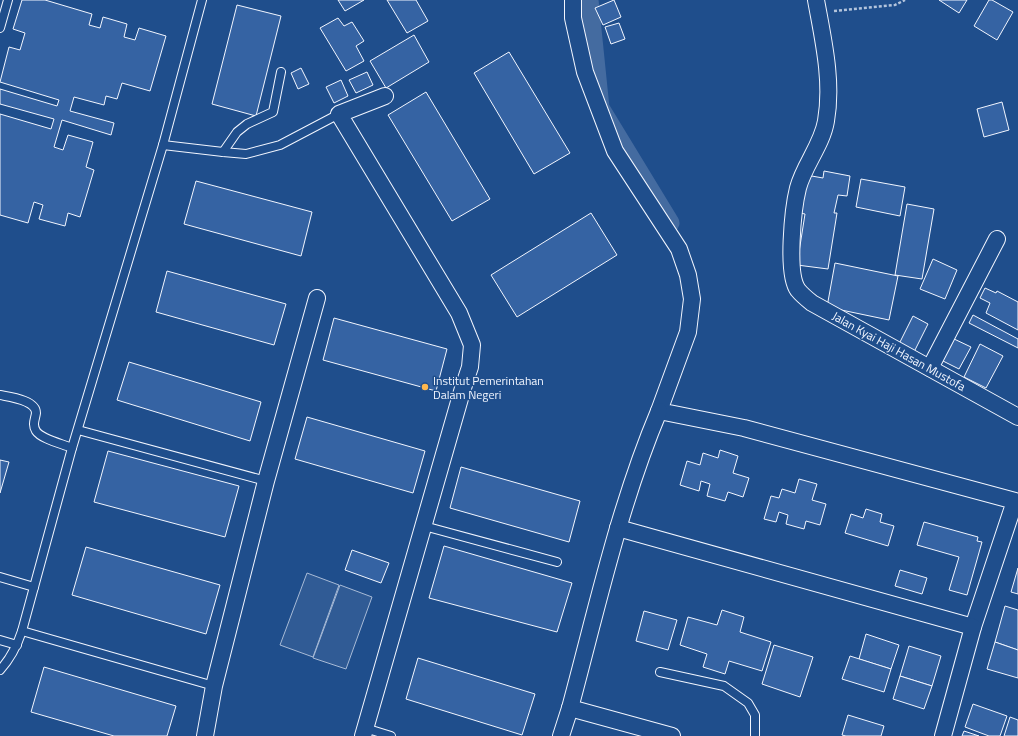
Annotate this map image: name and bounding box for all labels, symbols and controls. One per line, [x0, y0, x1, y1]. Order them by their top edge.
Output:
street label: Jalan Kyai Haji Hasan Mustofa [829, 306, 969, 396]
place label: Institut Pemerintahan Dalam Negeri [433, 371, 544, 404]
marker: Institut Pemerintahan Dalam Negeri [420, 382, 430, 392]

